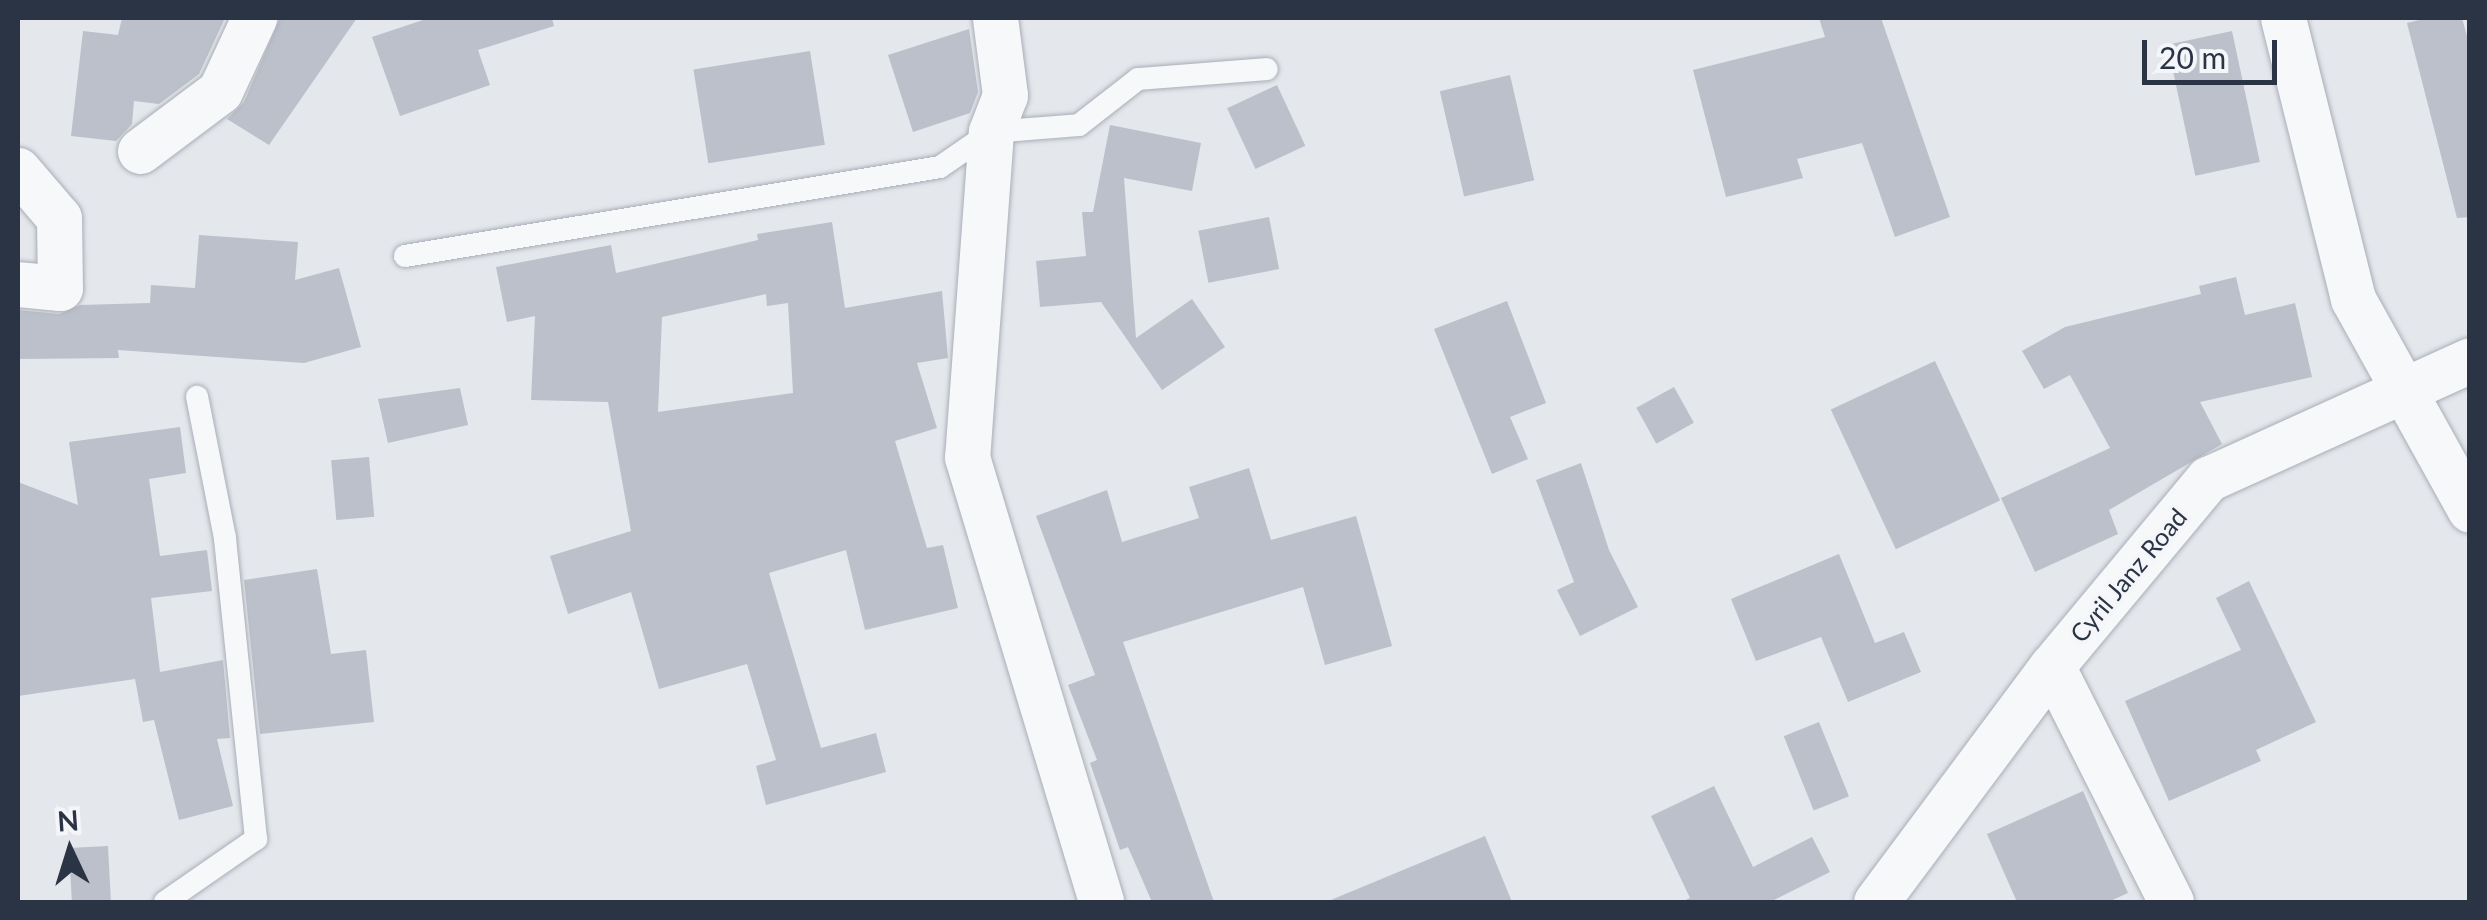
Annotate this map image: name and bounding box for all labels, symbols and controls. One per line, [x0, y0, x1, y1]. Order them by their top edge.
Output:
scale bar [2147, 20, 2282, 82]
text: 20 m [2159, 39, 2226, 75]
street label: Cyril Janz Road [2063, 502, 2193, 648]
north arrow [20, 800, 120, 900]
text: N [56, 802, 80, 838]

